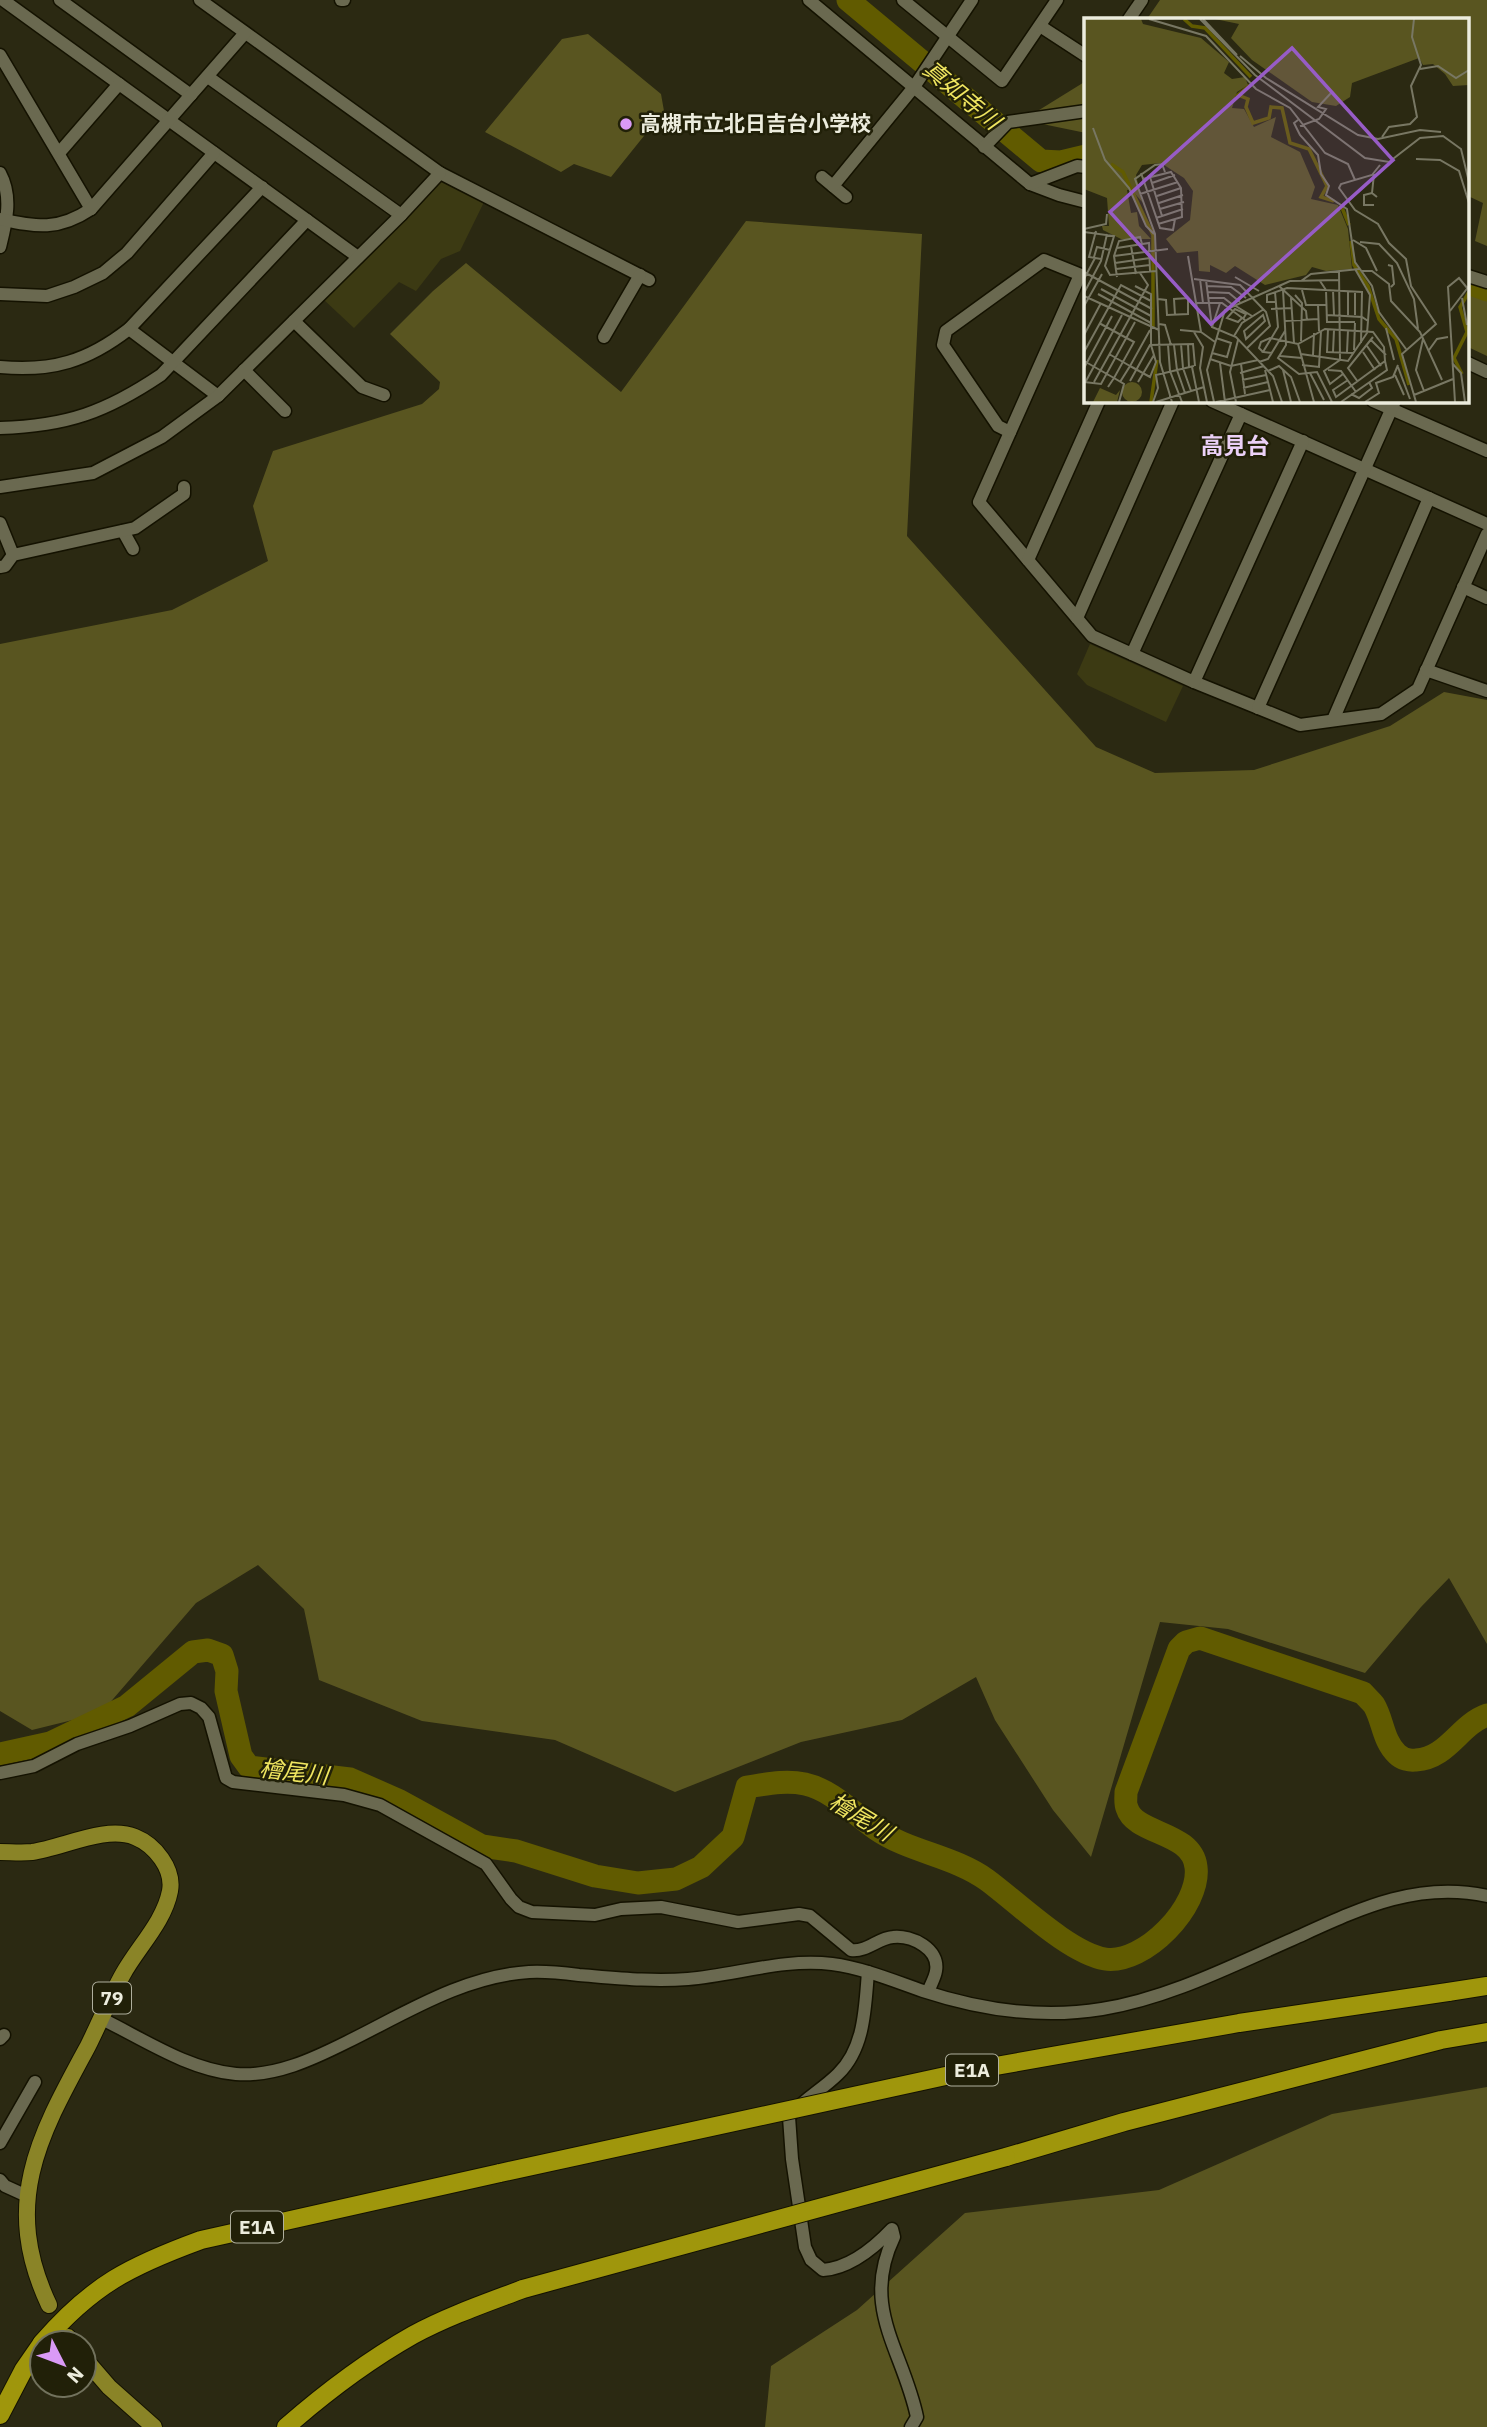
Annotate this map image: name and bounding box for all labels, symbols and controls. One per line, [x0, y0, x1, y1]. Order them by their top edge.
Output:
inset map [1084, 18, 1470, 402]
water label: 真如寺川 [918, 53, 1010, 137]
place label: 高槻市立北日吉台小学校 [640, 109, 871, 137]
marker: 高槻市立北日吉台小学校 [618, 116, 634, 132]
district label: 高見台 [1201, 430, 1270, 460]
water label: 檜尾川 [258, 1752, 333, 1790]
water label: 檜尾川 [824, 1786, 901, 1848]
road number: 79 [93, 1982, 131, 2014]
road number: E1A [946, 2054, 998, 2086]
road number: E1A [231, 2212, 283, 2242]
north arrow [28, 2329, 98, 2399]
text: N [62, 2362, 89, 2389]

